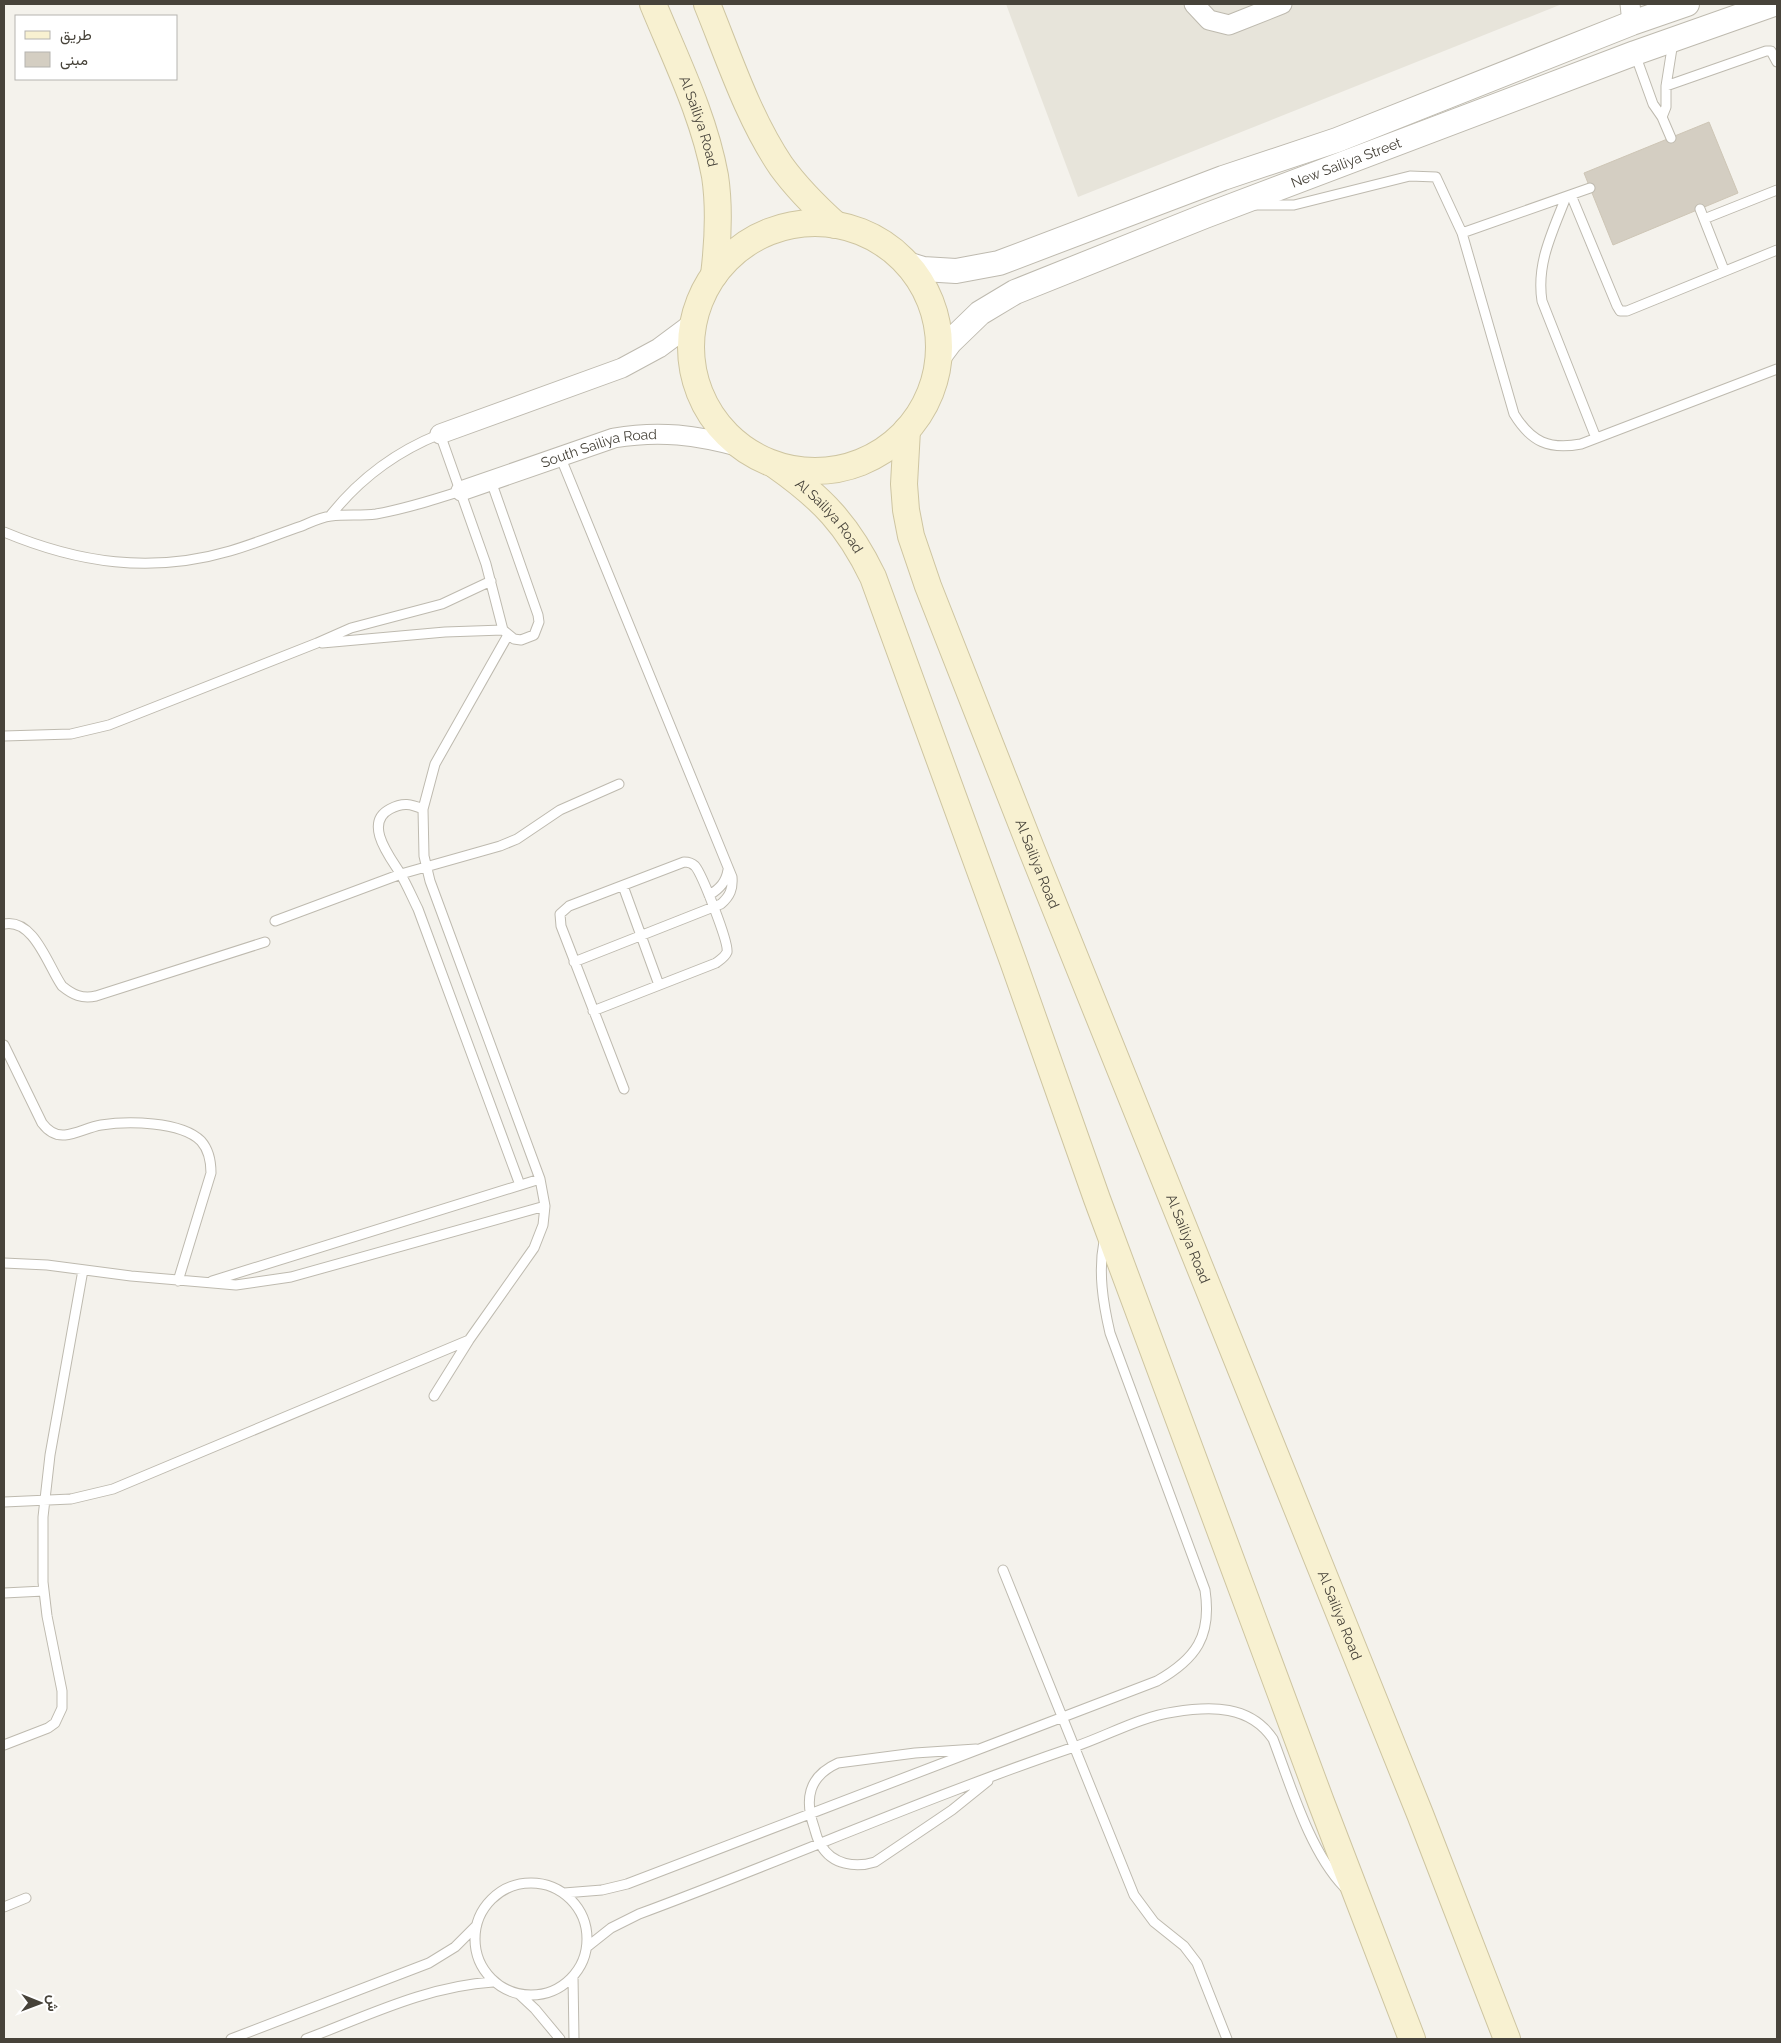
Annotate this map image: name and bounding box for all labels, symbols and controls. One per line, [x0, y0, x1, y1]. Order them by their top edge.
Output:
legend [15, 15, 178, 80]
text: طريق [60, 26, 92, 45]
text: مبنى [60, 51, 88, 70]
street label: Al Sailiya Road [676, 73, 721, 168]
street label: New Sailiya Street [1289, 134, 1404, 191]
street label: South Sailiya Road [539, 426, 657, 471]
street label: Al Sailiya Road [792, 475, 866, 556]
street label: Al Sailiya Road [1012, 817, 1062, 911]
street label: Al Sailiya Road [1163, 1192, 1213, 1285]
street label: Al Sailiya Road [1315, 1568, 1365, 1662]
north arrow [15, 1978, 65, 2028]
text: ش [44, 1995, 61, 2012]

